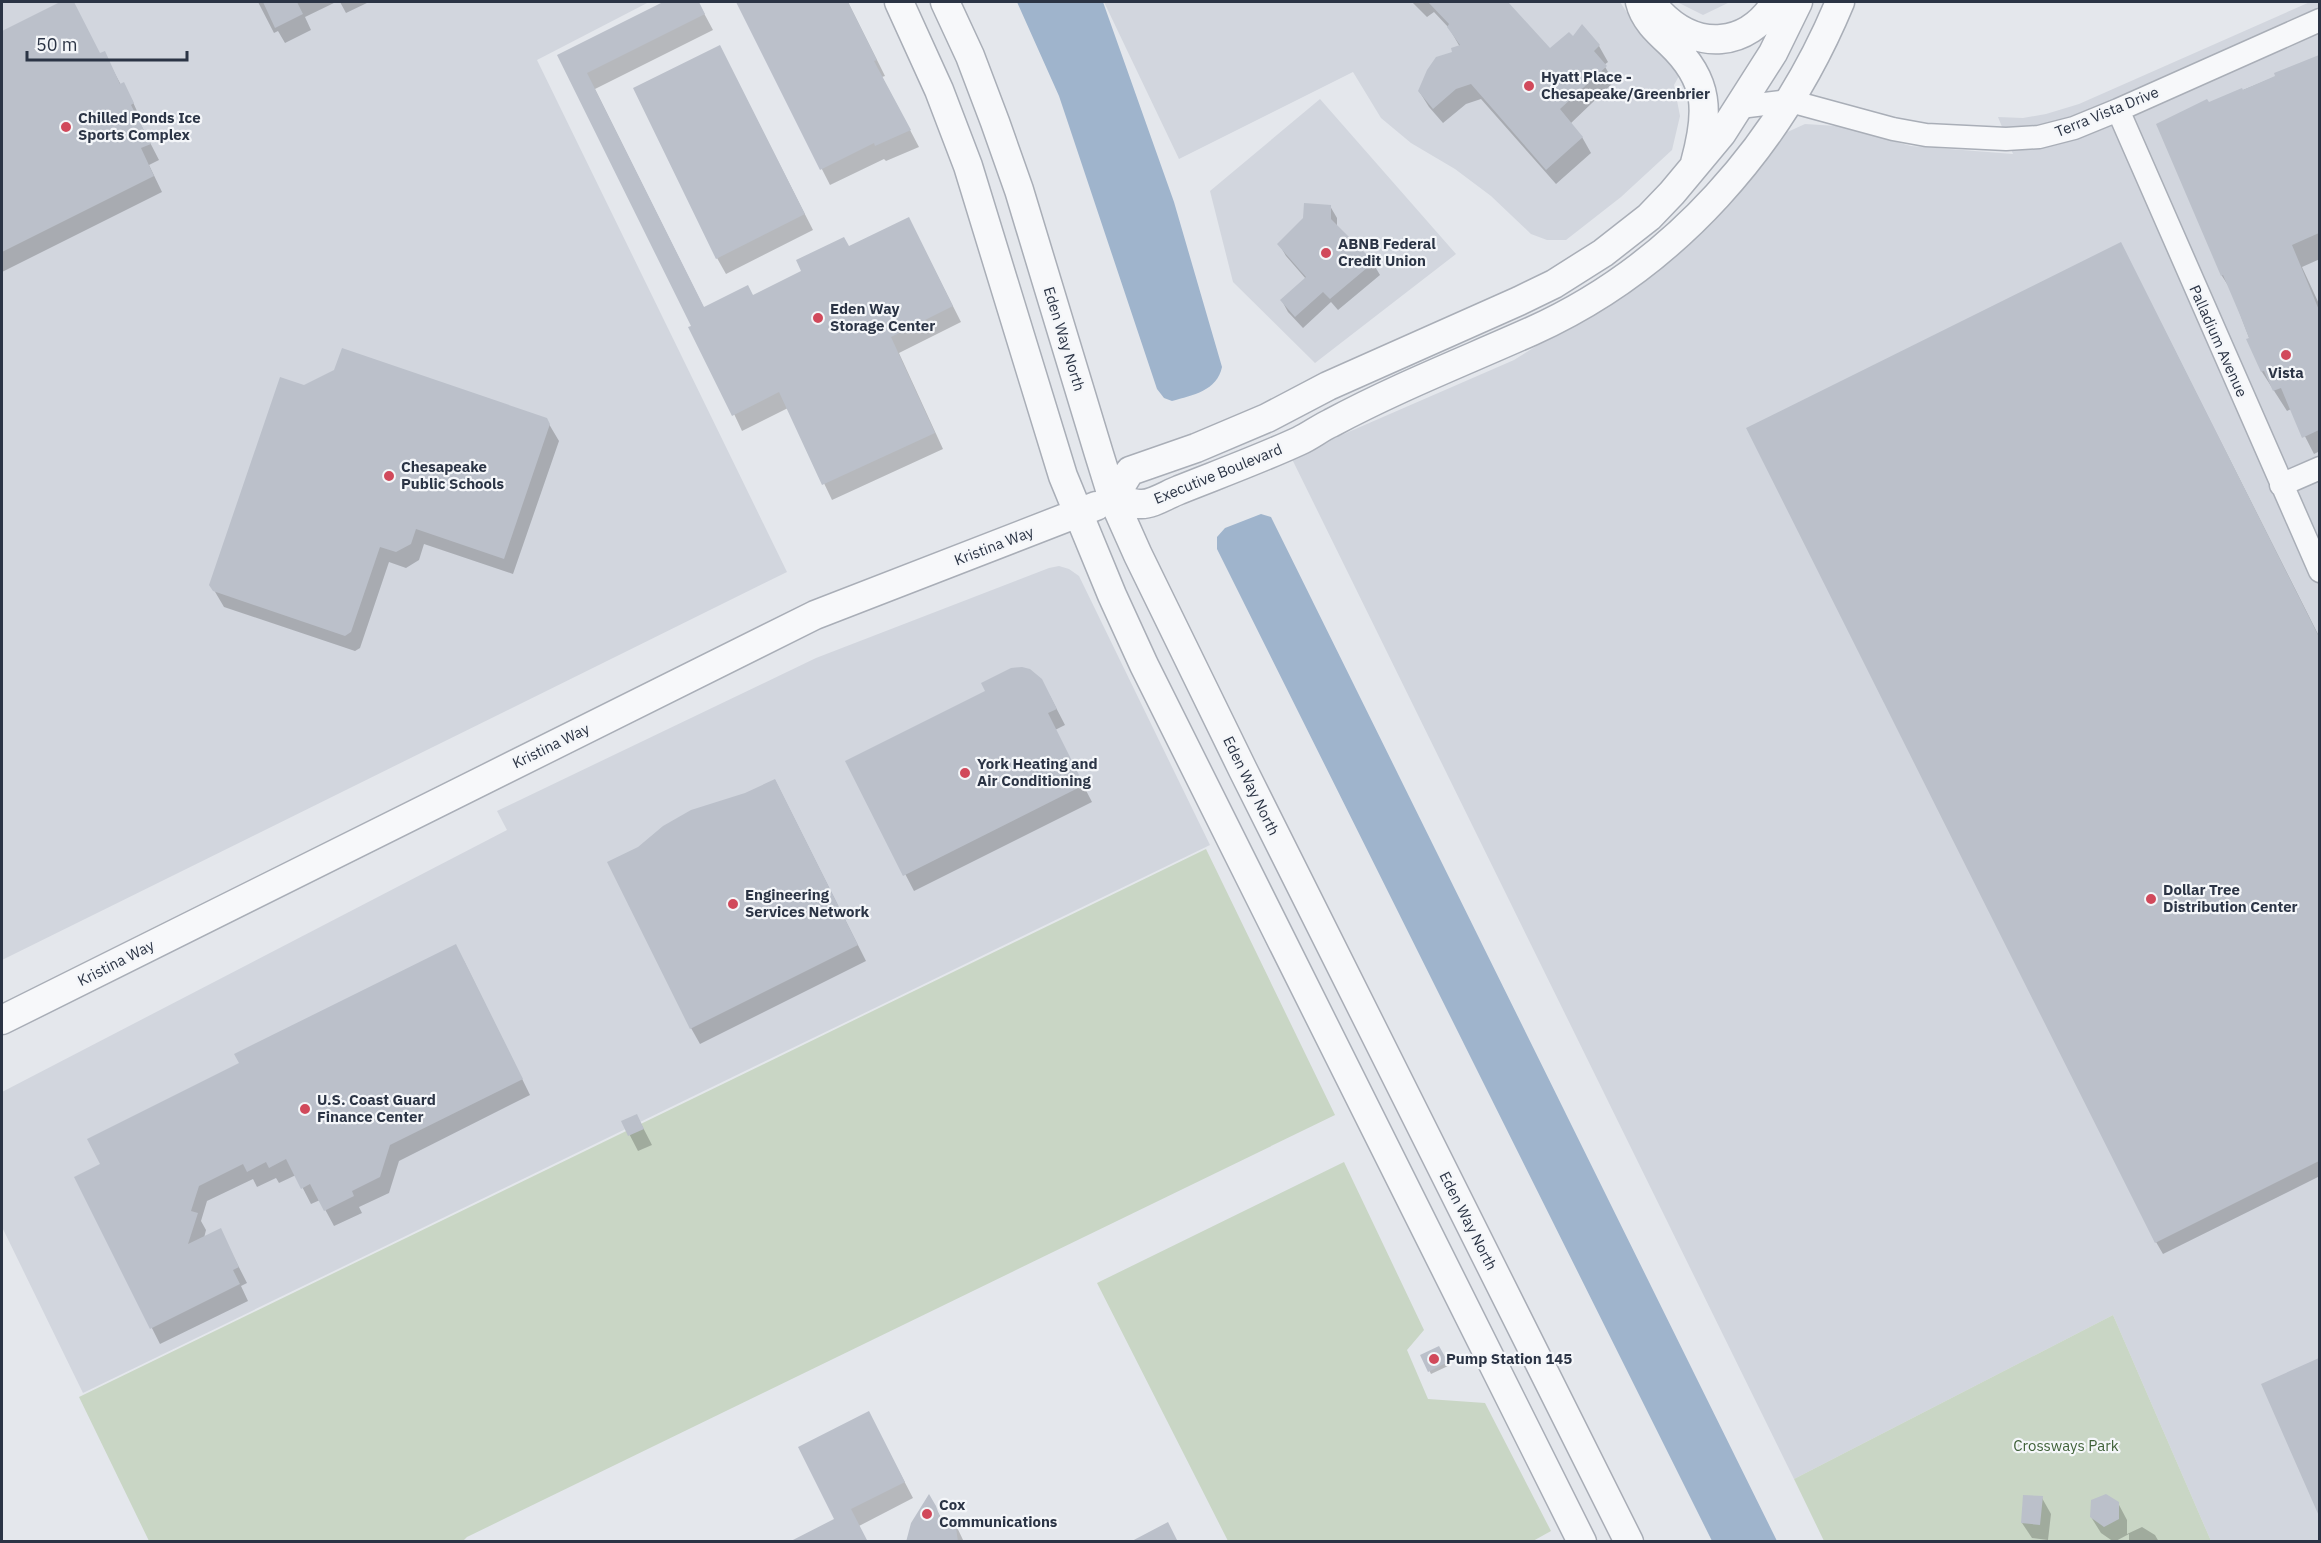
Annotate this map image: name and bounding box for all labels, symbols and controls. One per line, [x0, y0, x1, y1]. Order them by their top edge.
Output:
scale bar [27, 24, 188, 62]
text: 50 m [36, 33, 78, 56]
place label: Hyatt Place - Chesapeake/Greenbrier [1541, 67, 1710, 103]
marker: Hyatt Place - Chesapeake/Greenbrier [1522, 79, 1536, 93]
street label: Terra Vista Drive [2052, 82, 2161, 141]
place label: Chilled Ponds Ice Sports Complex [78, 108, 201, 144]
marker: Chilled Ponds Ice Sports Complex [59, 120, 73, 134]
place label: ABNB Federal Credit Union [1338, 234, 1436, 270]
marker: ABNB Federal Credit Union [1319, 246, 1333, 260]
street label: Palladium Avenue [2185, 282, 2252, 400]
street label: Eden Way North [1040, 284, 1089, 393]
place label: Eden Way Storage Center [830, 299, 935, 335]
marker: Eden Way Storage Center [811, 311, 825, 325]
marker: Vista [2279, 348, 2293, 362]
place label: Vista [2268, 363, 2304, 382]
street label: Executive Boulevard [1151, 439, 1285, 508]
place label: Chesapeake Public Schools [401, 457, 505, 493]
marker: Chesapeake Public Schools [382, 469, 396, 483]
street label: Kristina Way [951, 522, 1037, 569]
street label: Kristina Way [509, 718, 593, 772]
street label: Eden Way North [1219, 733, 1284, 839]
place label: York Heating and Air Conditioning [977, 754, 1098, 790]
marker: York Heating and Air Conditioning [958, 766, 972, 780]
place label: Dollar Tree Distribution Center [2163, 880, 2298, 916]
place label: Engineering Services Network [745, 885, 870, 921]
marker: Dollar Tree Distribution Center [2144, 892, 2158, 906]
marker: Engineering Services Network [726, 897, 740, 911]
street label: Kristina Way [74, 935, 158, 990]
place label: U.S. Coast Guard Finance Center [317, 1090, 436, 1126]
marker: U.S. Coast Guard Finance Center [298, 1102, 312, 1116]
street label: Eden Way North [1435, 1168, 1501, 1273]
place label: Pump Station 145 [1446, 1349, 1572, 1368]
marker: Pump Station 145 [1427, 1352, 1441, 1366]
park label: Crossways Park [2013, 1436, 2119, 1455]
place label: Cox Communications [939, 1495, 1058, 1531]
marker: Cox Communications [920, 1507, 934, 1521]

